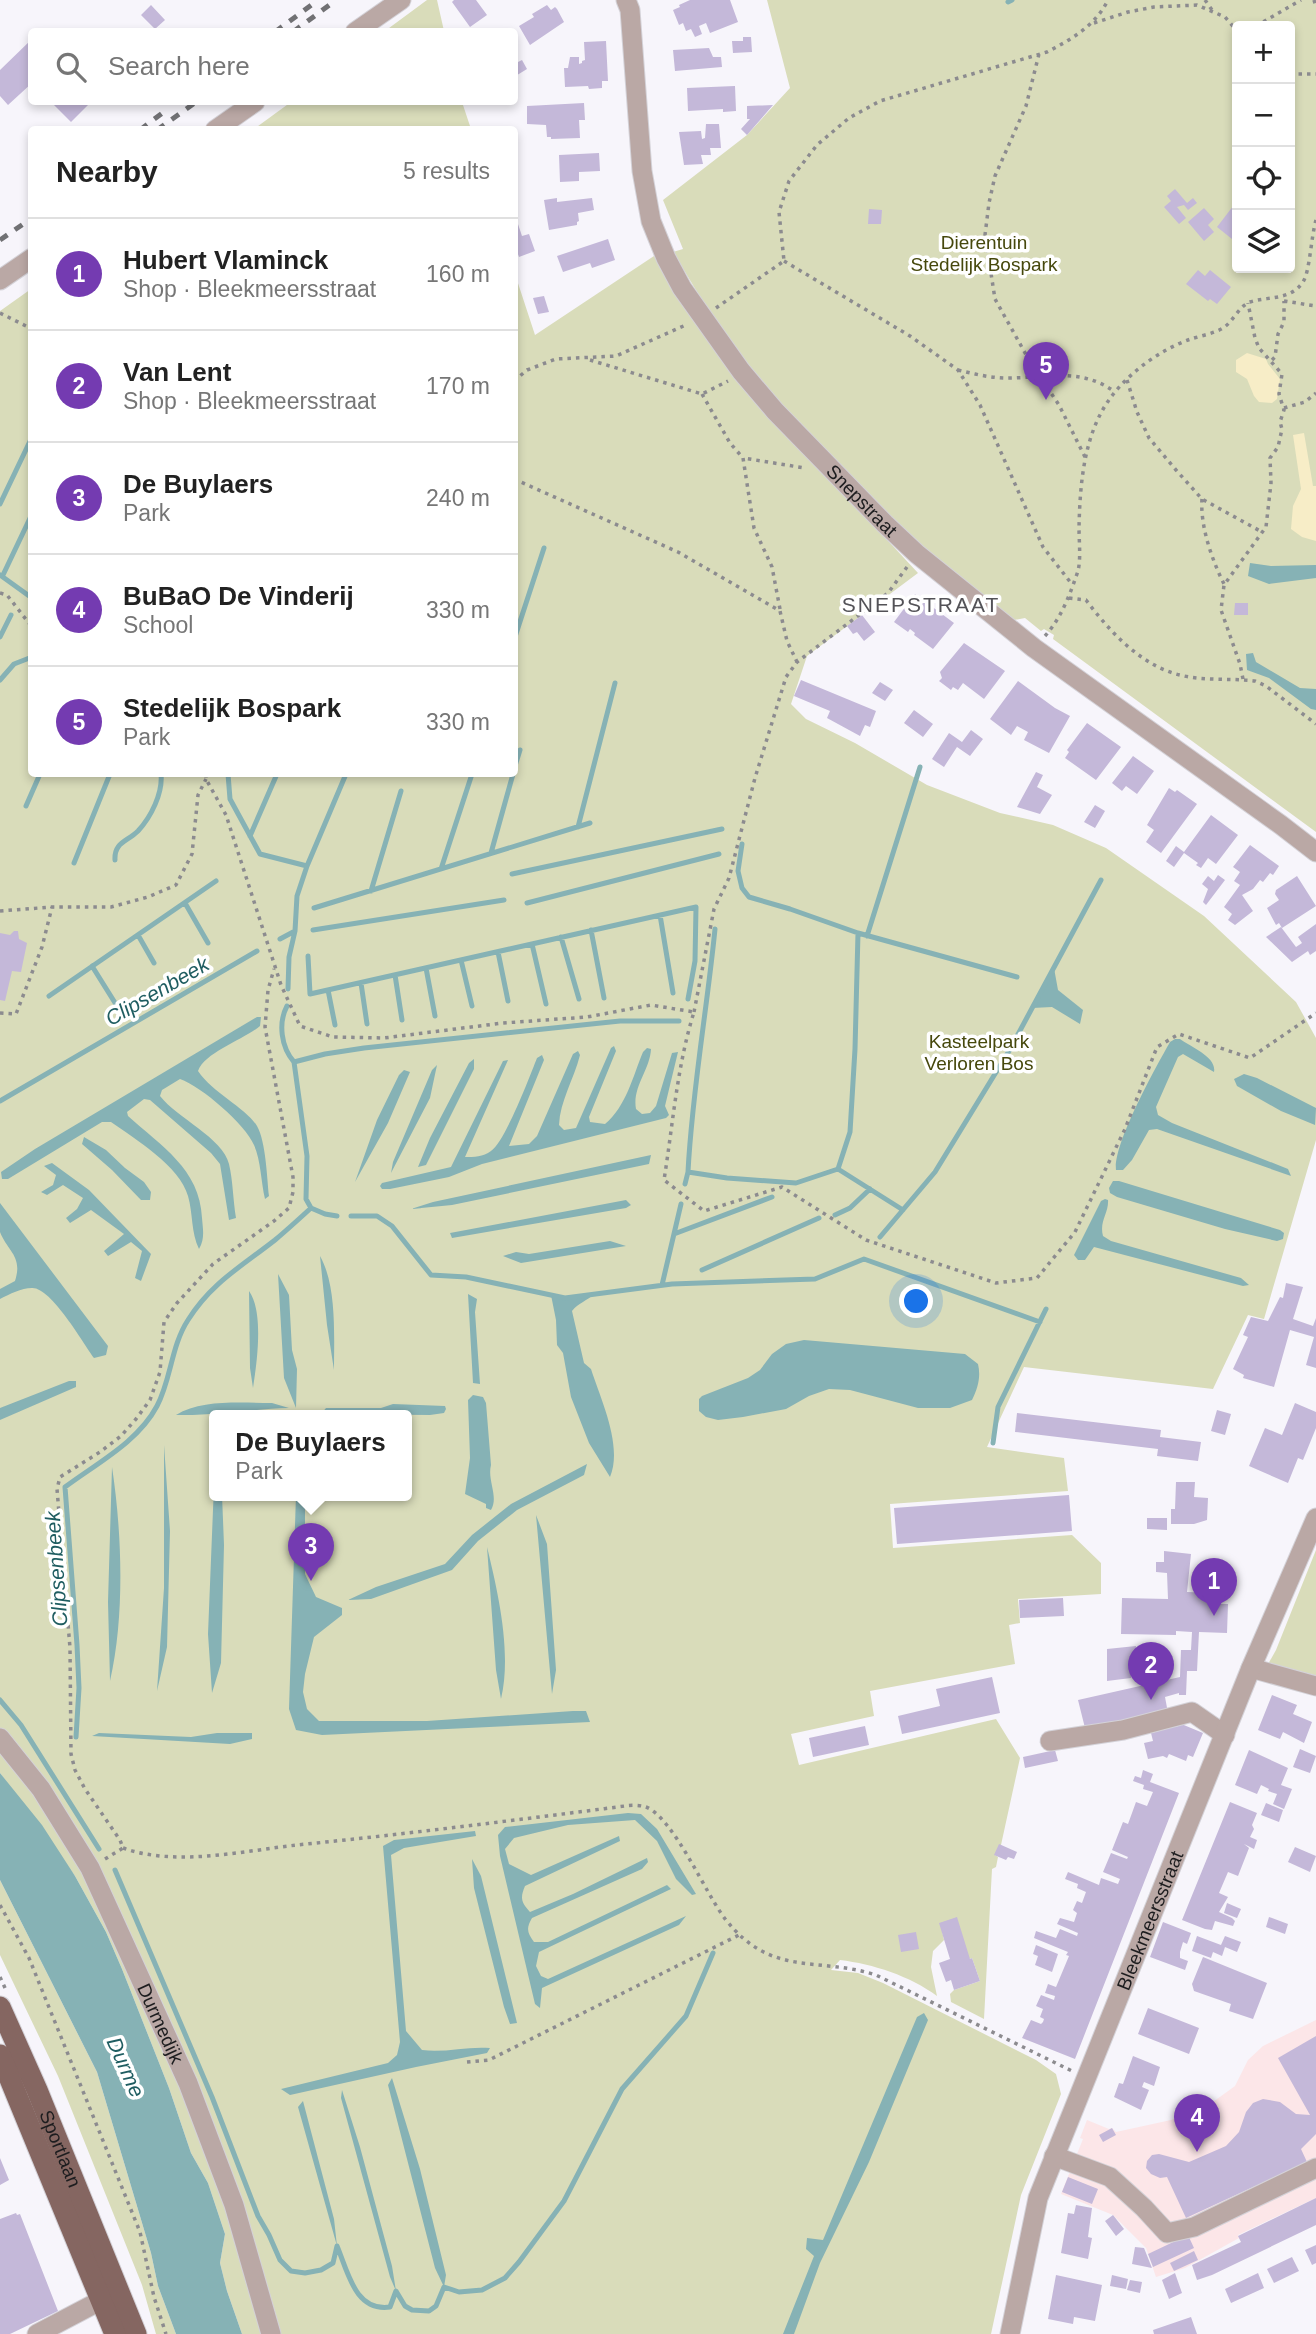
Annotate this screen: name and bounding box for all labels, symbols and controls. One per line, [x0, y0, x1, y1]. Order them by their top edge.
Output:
map controls [1232, 21, 1295, 273]
button: + [1232, 21, 1295, 84]
search box [28, 28, 518, 105]
icon: search [52, 48, 90, 86]
text: Search here [108, 51, 250, 81]
button: − [1232, 84, 1295, 147]
button: locate [1232, 147, 1295, 210]
text: Nearby [56, 155, 158, 188]
text: 5 results [403, 158, 490, 184]
button: layers [1232, 210, 1295, 273]
park label: Dierentuin Stedelijk Bospark [911, 232, 1058, 275]
text: Hubert Vlaminck [123, 245, 328, 275]
text: 1 [73, 261, 85, 287]
text: 160 m [426, 261, 490, 287]
text: Shop · Bleekmeersstraat [123, 276, 376, 302]
pin: 5 [1023, 342, 1069, 400]
text: Van Lent [123, 357, 231, 387]
text: 2 [73, 373, 85, 399]
text: 170 m [426, 373, 490, 399]
text: Shop · Bleekmeersstraat [123, 388, 376, 414]
street label: Snepstraat [822, 460, 902, 541]
text: De Buylaers [123, 469, 273, 499]
text: 3 [73, 485, 85, 511]
text: 240 m [426, 485, 490, 511]
text: Park [123, 500, 170, 526]
text: BuBaO De Vinderij [123, 581, 354, 611]
district label: SNEPSTRAAT [842, 593, 1000, 616]
text: 4 [73, 597, 85, 623]
text: 330 m [426, 597, 490, 623]
text: School [123, 612, 193, 638]
text: Stedelijk Bospark [123, 693, 341, 723]
text: 5 [73, 709, 85, 735]
text: 330 m [426, 709, 490, 735]
text: Park [123, 724, 170, 750]
water label: Clipsenbeek [101, 951, 214, 1030]
park label: Kasteelpark Verloren Bos [925, 1031, 1033, 1074]
your location [899, 1284, 933, 1318]
popup [209, 1410, 412, 1501]
text: De Buylaers [235, 1427, 386, 1457]
text: Park [235, 1458, 283, 1484]
water label: Clipsenbeek [40, 1509, 72, 1627]
pin: 3 [288, 1523, 334, 1581]
pin: 1 [1191, 1558, 1237, 1616]
pin: 2 [1128, 1642, 1174, 1700]
street label: Bleekmeersstraat [1112, 1847, 1187, 1993]
street label: Durmedijk [133, 1980, 188, 2067]
water label: Durme [103, 2034, 149, 2100]
pin: 4 [1174, 2094, 1220, 2152]
street label: Sportlaan [36, 2107, 86, 2190]

